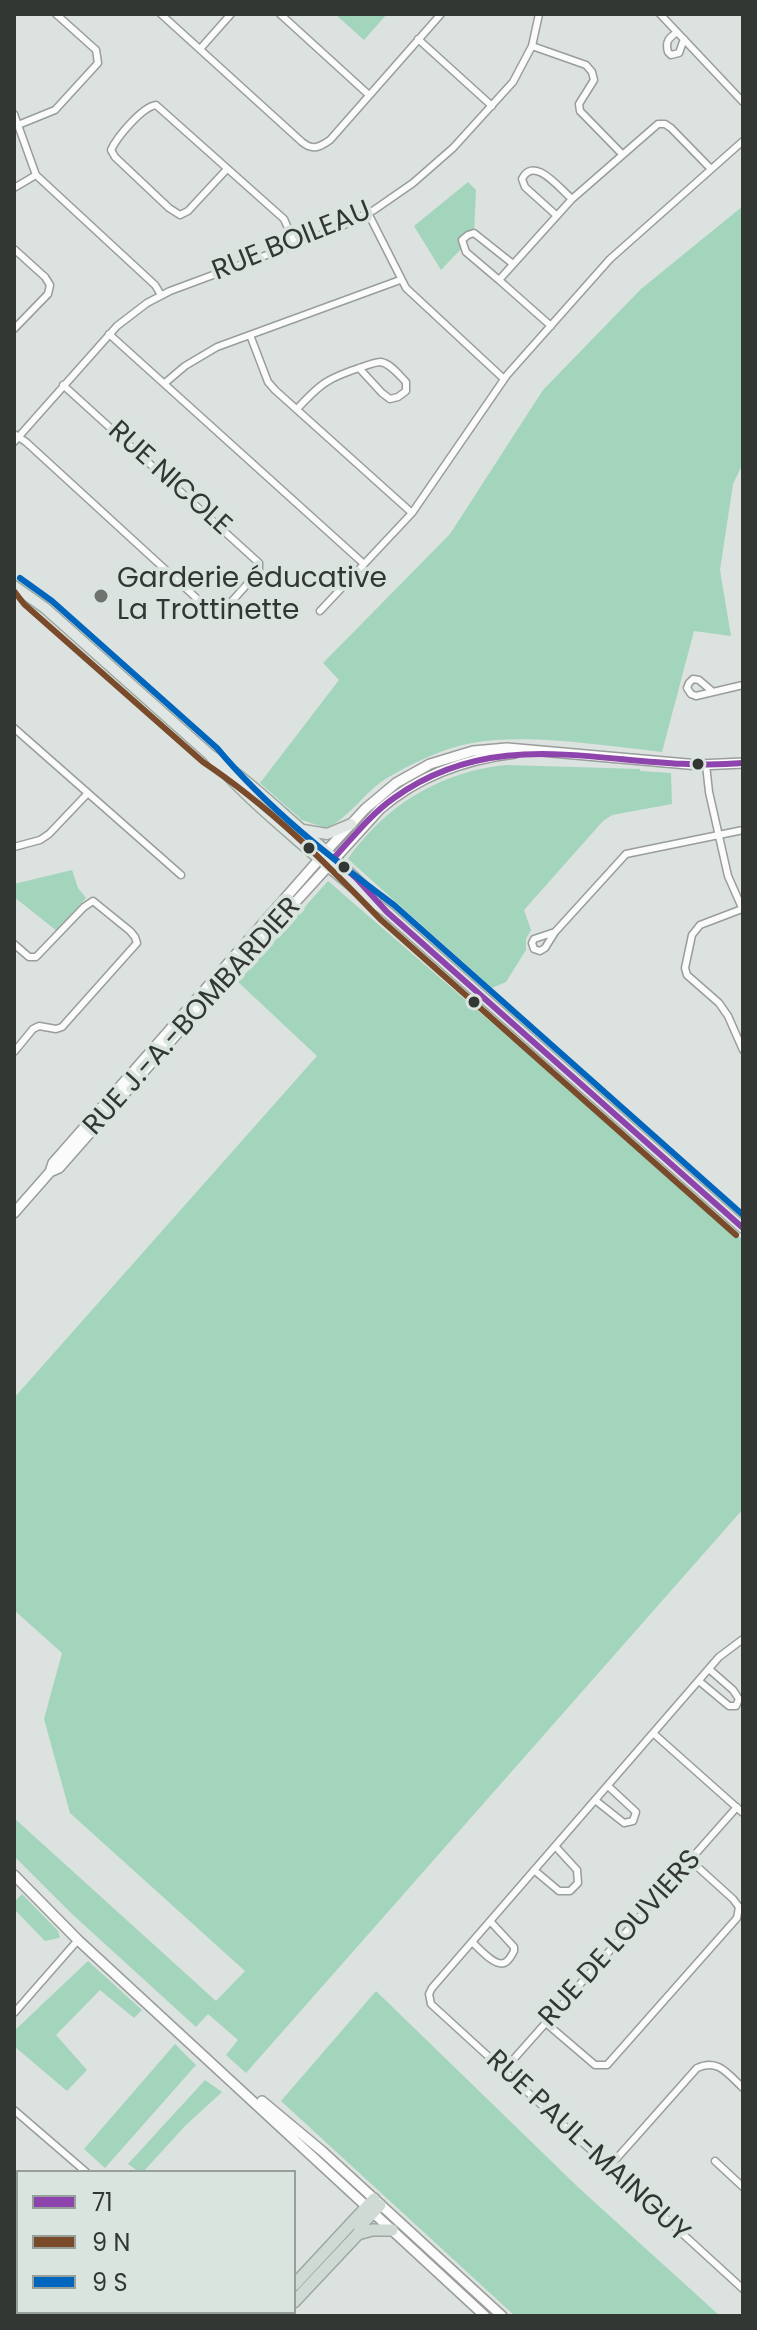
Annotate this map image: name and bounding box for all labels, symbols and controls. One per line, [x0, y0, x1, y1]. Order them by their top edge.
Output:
street label: RUE BOILEAU [208, 195, 376, 289]
street label: RUE NICOLE [100, 415, 238, 543]
place label: Garderie éducative La Trottinette [117, 563, 387, 629]
marker: Garderie éducative La Trottinette [92, 587, 110, 605]
unlabelled marker [690, 756, 706, 772]
unlabelled marker [301, 840, 317, 856]
unlabelled marker [336, 859, 352, 875]
street label: RUE J.-A.-BOMBARDIER [77, 891, 309, 1143]
unlabelled marker [466, 994, 482, 1010]
street label: RUE DE LOUVIERS [533, 1844, 709, 2034]
street label: RUE PAUL-MAINGUY [478, 2044, 696, 2250]
legend [16, 2170, 296, 2314]
text: 71 [92, 2186, 113, 2219]
text: 9 N [92, 2226, 130, 2259]
text: 9 S [92, 2266, 128, 2299]

